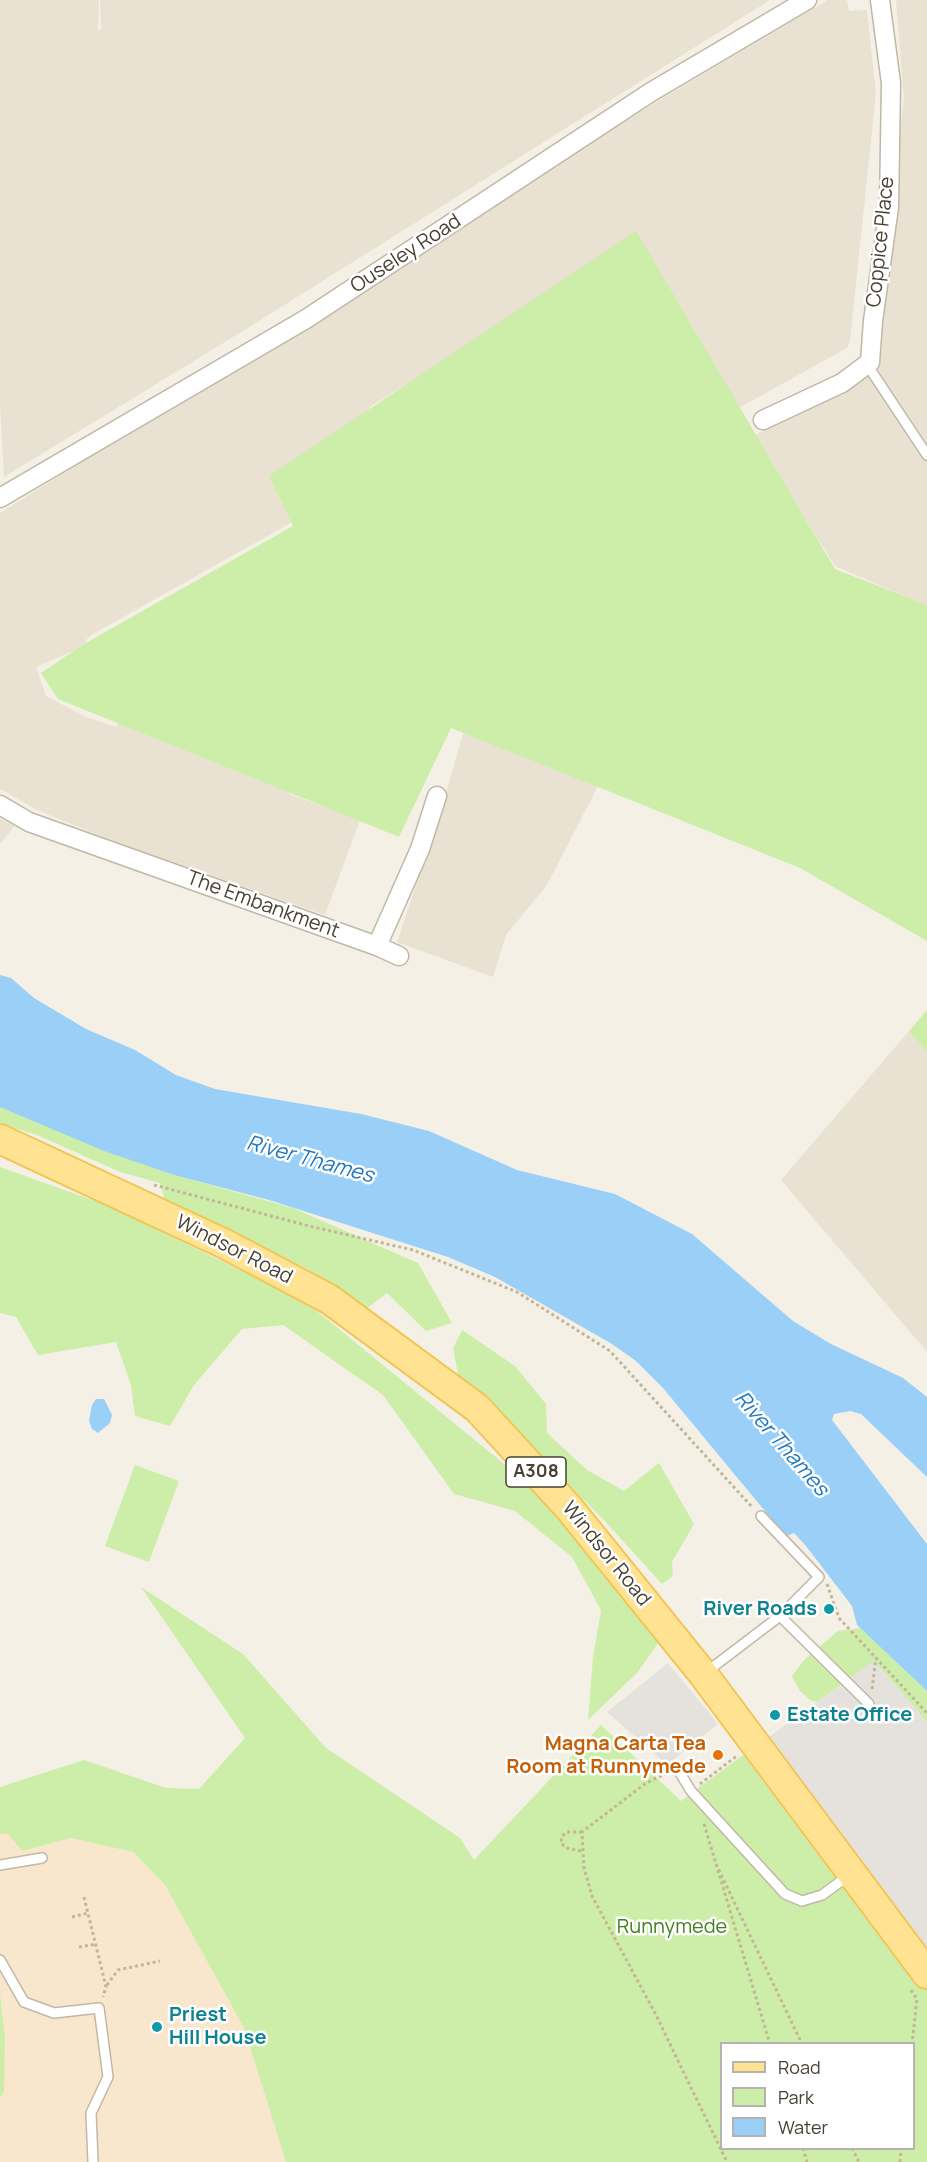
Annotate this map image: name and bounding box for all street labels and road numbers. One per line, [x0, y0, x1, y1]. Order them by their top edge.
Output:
street label: Coppice Place [862, 175, 900, 309]
street label: Ouseley Road [346, 209, 466, 299]
street label: The Embankment [183, 866, 343, 944]
street label: Windsor Road [172, 1210, 296, 1290]
road number: A308 [506, 1457, 566, 1487]
street label: Windsor Road [557, 1497, 655, 1611]

